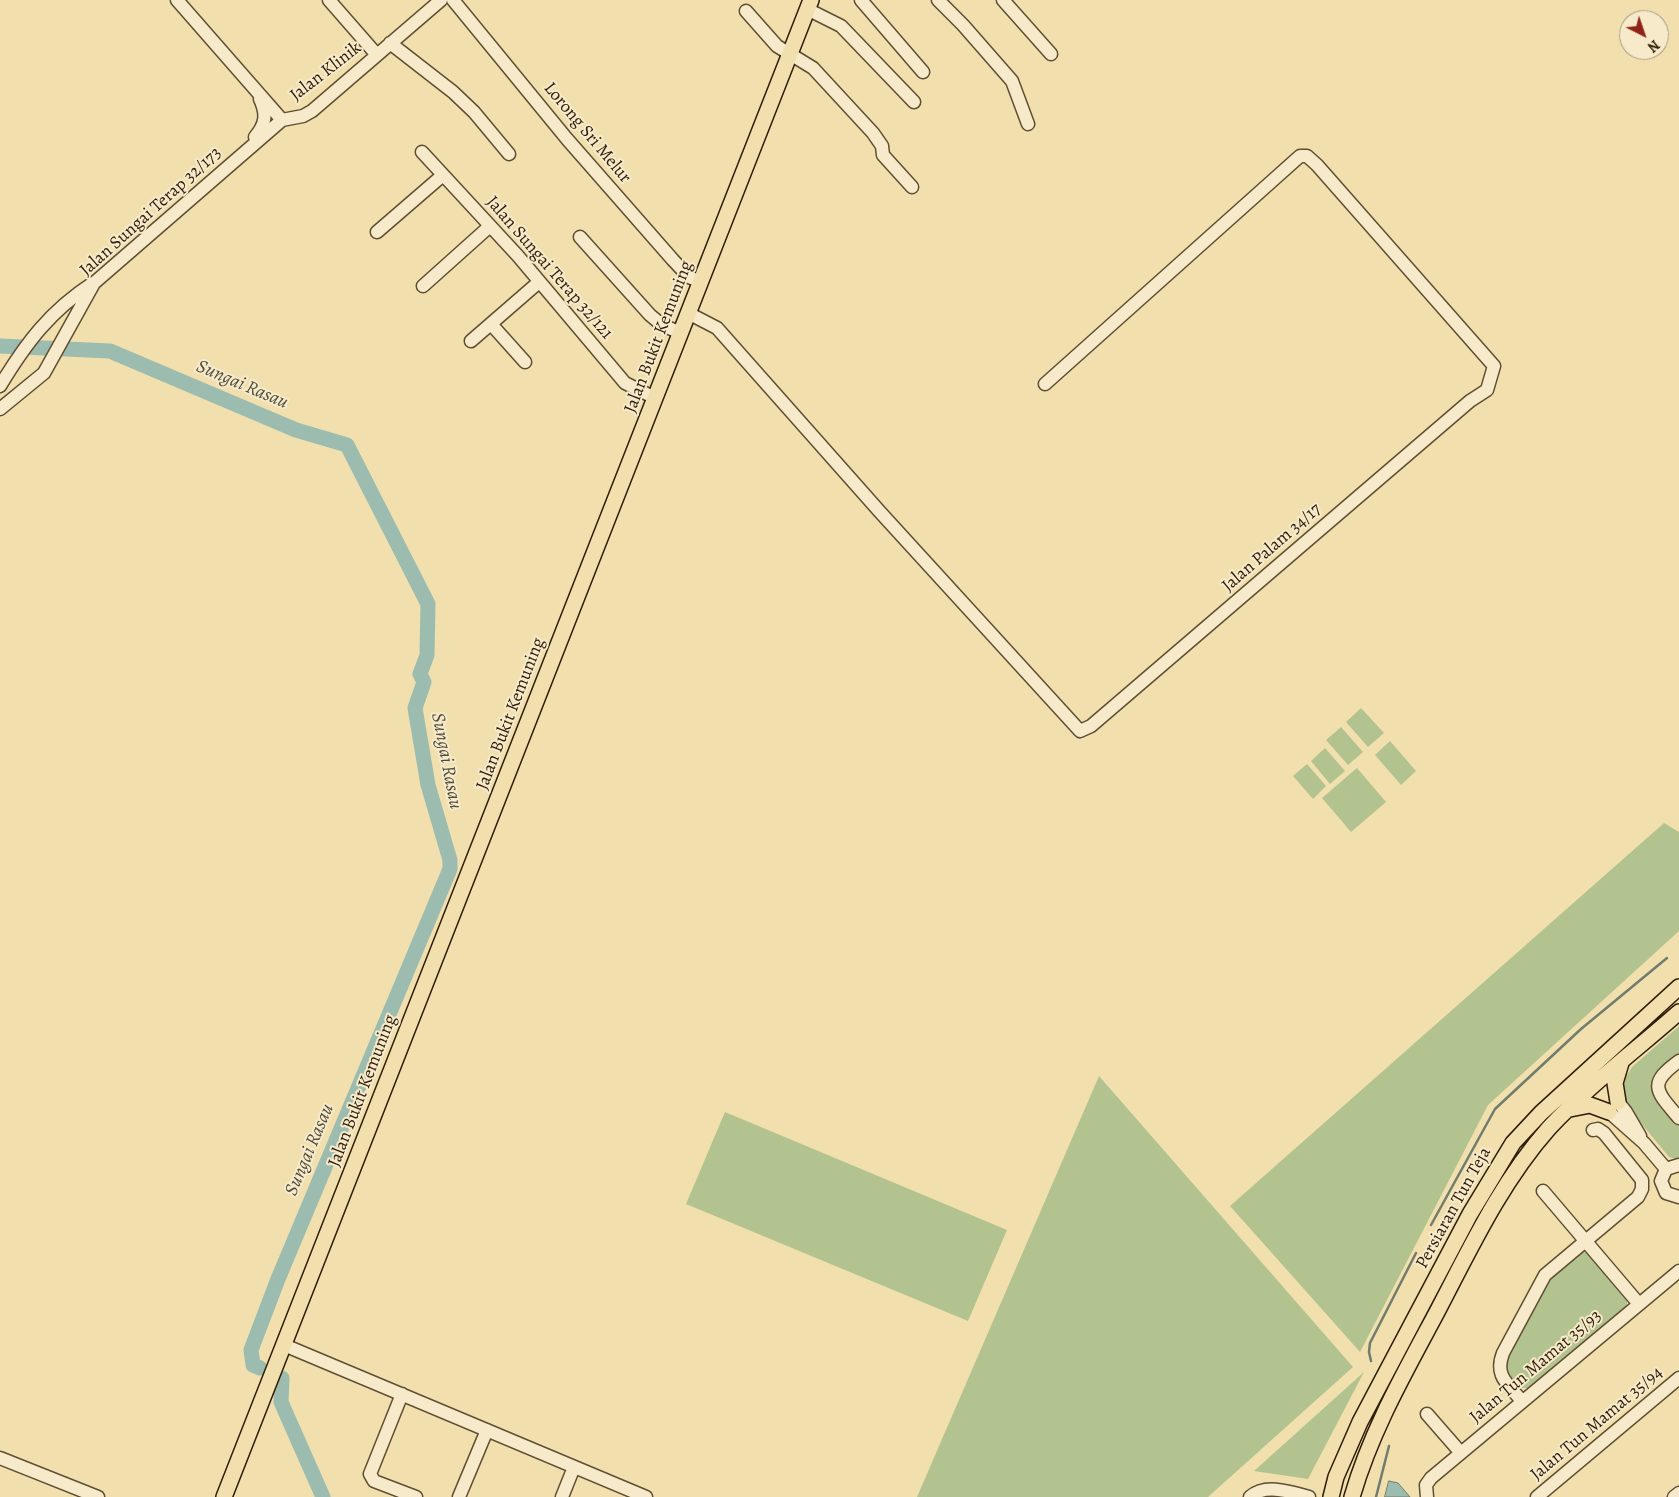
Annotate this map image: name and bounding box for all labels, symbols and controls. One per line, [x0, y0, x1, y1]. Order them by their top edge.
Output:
north arrow [1619, 10, 1669, 60]
text: N [1643, 35, 1664, 56]
street label: Jalan Klinik [286, 37, 366, 107]
street label: Lorong Sri Melur [539, 78, 635, 188]
street label: Jalan Sungai Terap 32/173 [76, 143, 226, 281]
street label: Jalan Sungai Terap 32/121 [481, 192, 617, 344]
street label: Jalan Bukit Kemuning [620, 258, 698, 416]
water label: Sungai Rasau [193, 355, 291, 415]
street label: Jalan Palam 34/17 [1218, 499, 1326, 597]
street label: Jalan Bukit Kemuning [472, 635, 550, 793]
water label: Sungai Rasau [426, 711, 466, 811]
street label: Jalan Bukit Kemuning [324, 1012, 402, 1170]
water label: Sungai Rasau [280, 1101, 340, 1199]
street label: Persiaran Tun Teja [1412, 1144, 1496, 1272]
street label: Jalan Tun Mamat 35/93 [1466, 1306, 1606, 1428]
street label: Jalan Tun Mamat 35/94 [1526, 1362, 1668, 1486]

